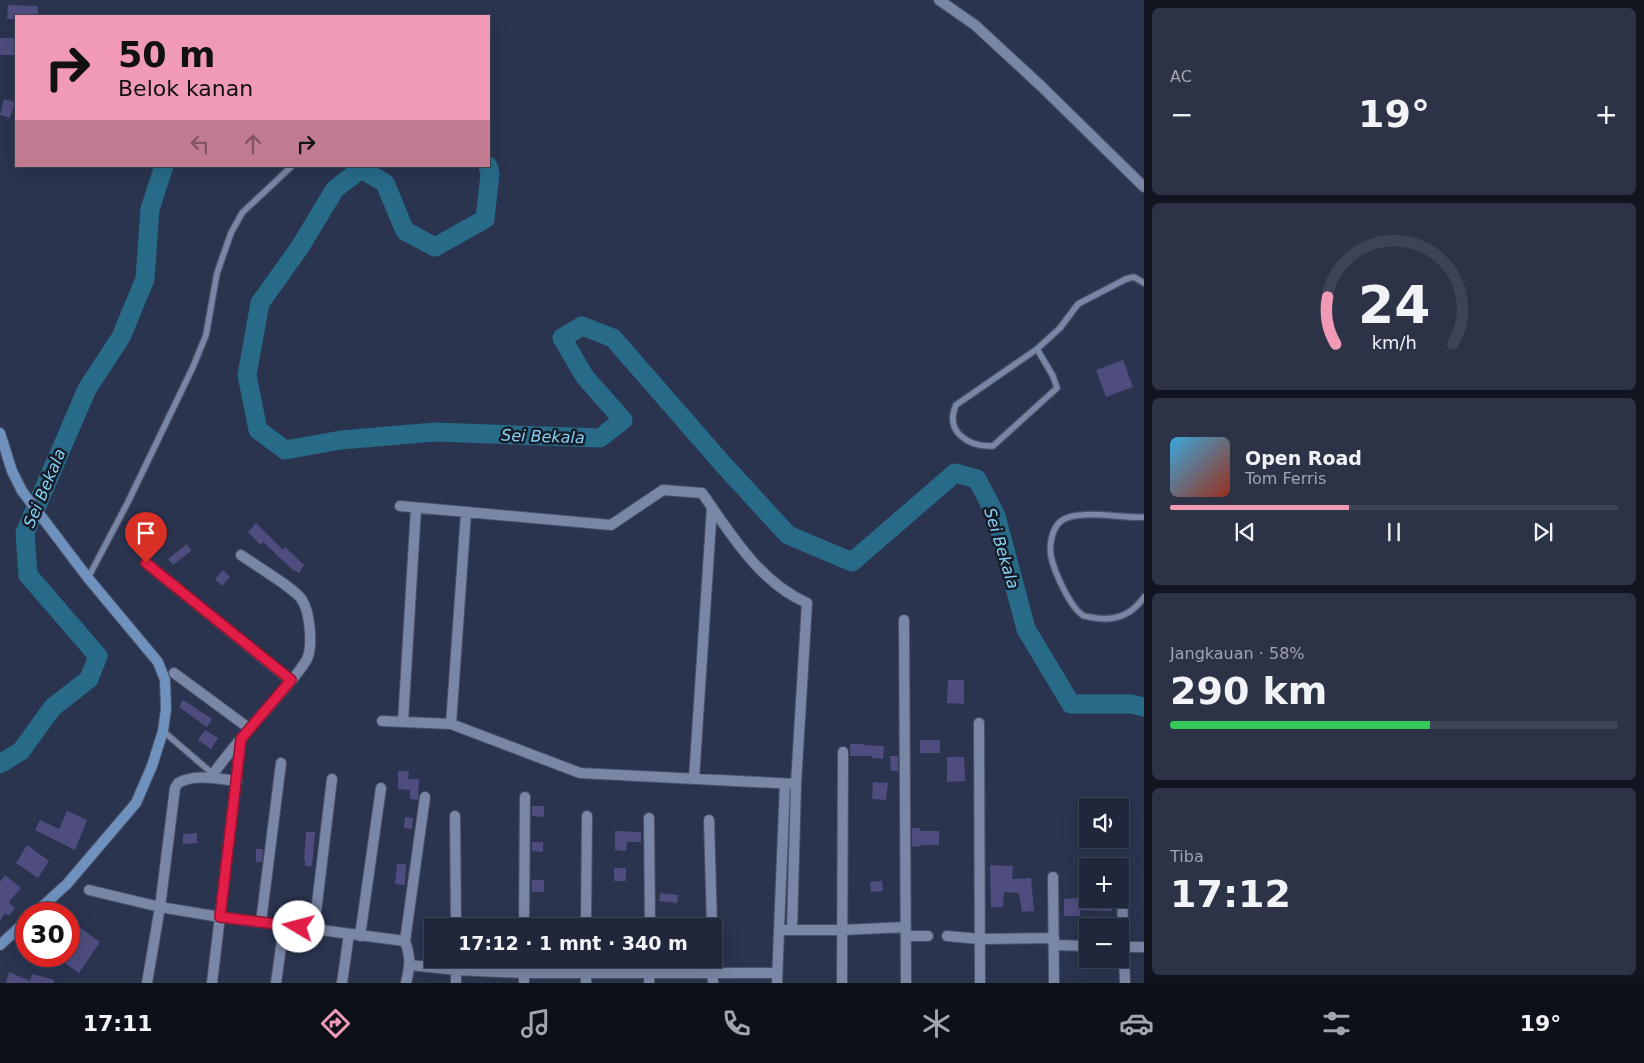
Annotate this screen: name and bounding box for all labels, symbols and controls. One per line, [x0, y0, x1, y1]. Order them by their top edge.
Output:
icon: right [35, 35, 100, 100]
text: 50 m [118, 35, 215, 75]
text: AC [1170, 67, 1192, 86]
text: Belok kanan [118, 76, 253, 101]
text: 19° [1358, 92, 1430, 136]
text: − [1170, 98, 1193, 131]
text: + [1595, 98, 1618, 131]
icon: left [186, 130, 214, 158]
icon: ahead [239, 130, 267, 158]
icon: right [292, 130, 320, 158]
text: 24 [1358, 275, 1430, 335]
text: km/h [1371, 332, 1417, 353]
water label: Sei Bekala [501, 426, 585, 447]
water label: Sei Bekala [19, 446, 70, 530]
text: Open Road [1245, 447, 1362, 469]
text: Tom Ferris [1245, 469, 1326, 488]
water label: Sei Bekala [980, 505, 1023, 591]
pin [125, 512, 167, 563]
icon: previous [1231, 518, 1259, 546]
icon: pause [1380, 518, 1408, 546]
icon: next [1529, 518, 1557, 546]
icon: arrive [132, 519, 160, 547]
text: Jangkauan · 58% [1170, 644, 1305, 663]
text: 290 km [1170, 669, 1327, 713]
map controls [1079, 798, 1129, 968]
button: sound [1079, 798, 1129, 848]
text: Tiba [1170, 847, 1204, 866]
button: + [1079, 858, 1129, 908]
text: 17:12 [1170, 872, 1291, 916]
position arrow [272, 900, 324, 952]
speed limit sign: 30 [15, 902, 80, 967]
button: − [1079, 918, 1129, 968]
text: 17:12 · 1 mnt · 340 m [458, 932, 688, 954]
icon: directions [318, 1006, 353, 1041]
icon: music [518, 1006, 553, 1041]
icon: phone [719, 1006, 754, 1041]
icon: climate [919, 1006, 954, 1041]
icon: car [1119, 1006, 1154, 1041]
icon: filters [1319, 1006, 1354, 1041]
text: 17:11 [83, 1011, 153, 1036]
text: 19° [1520, 1011, 1561, 1036]

